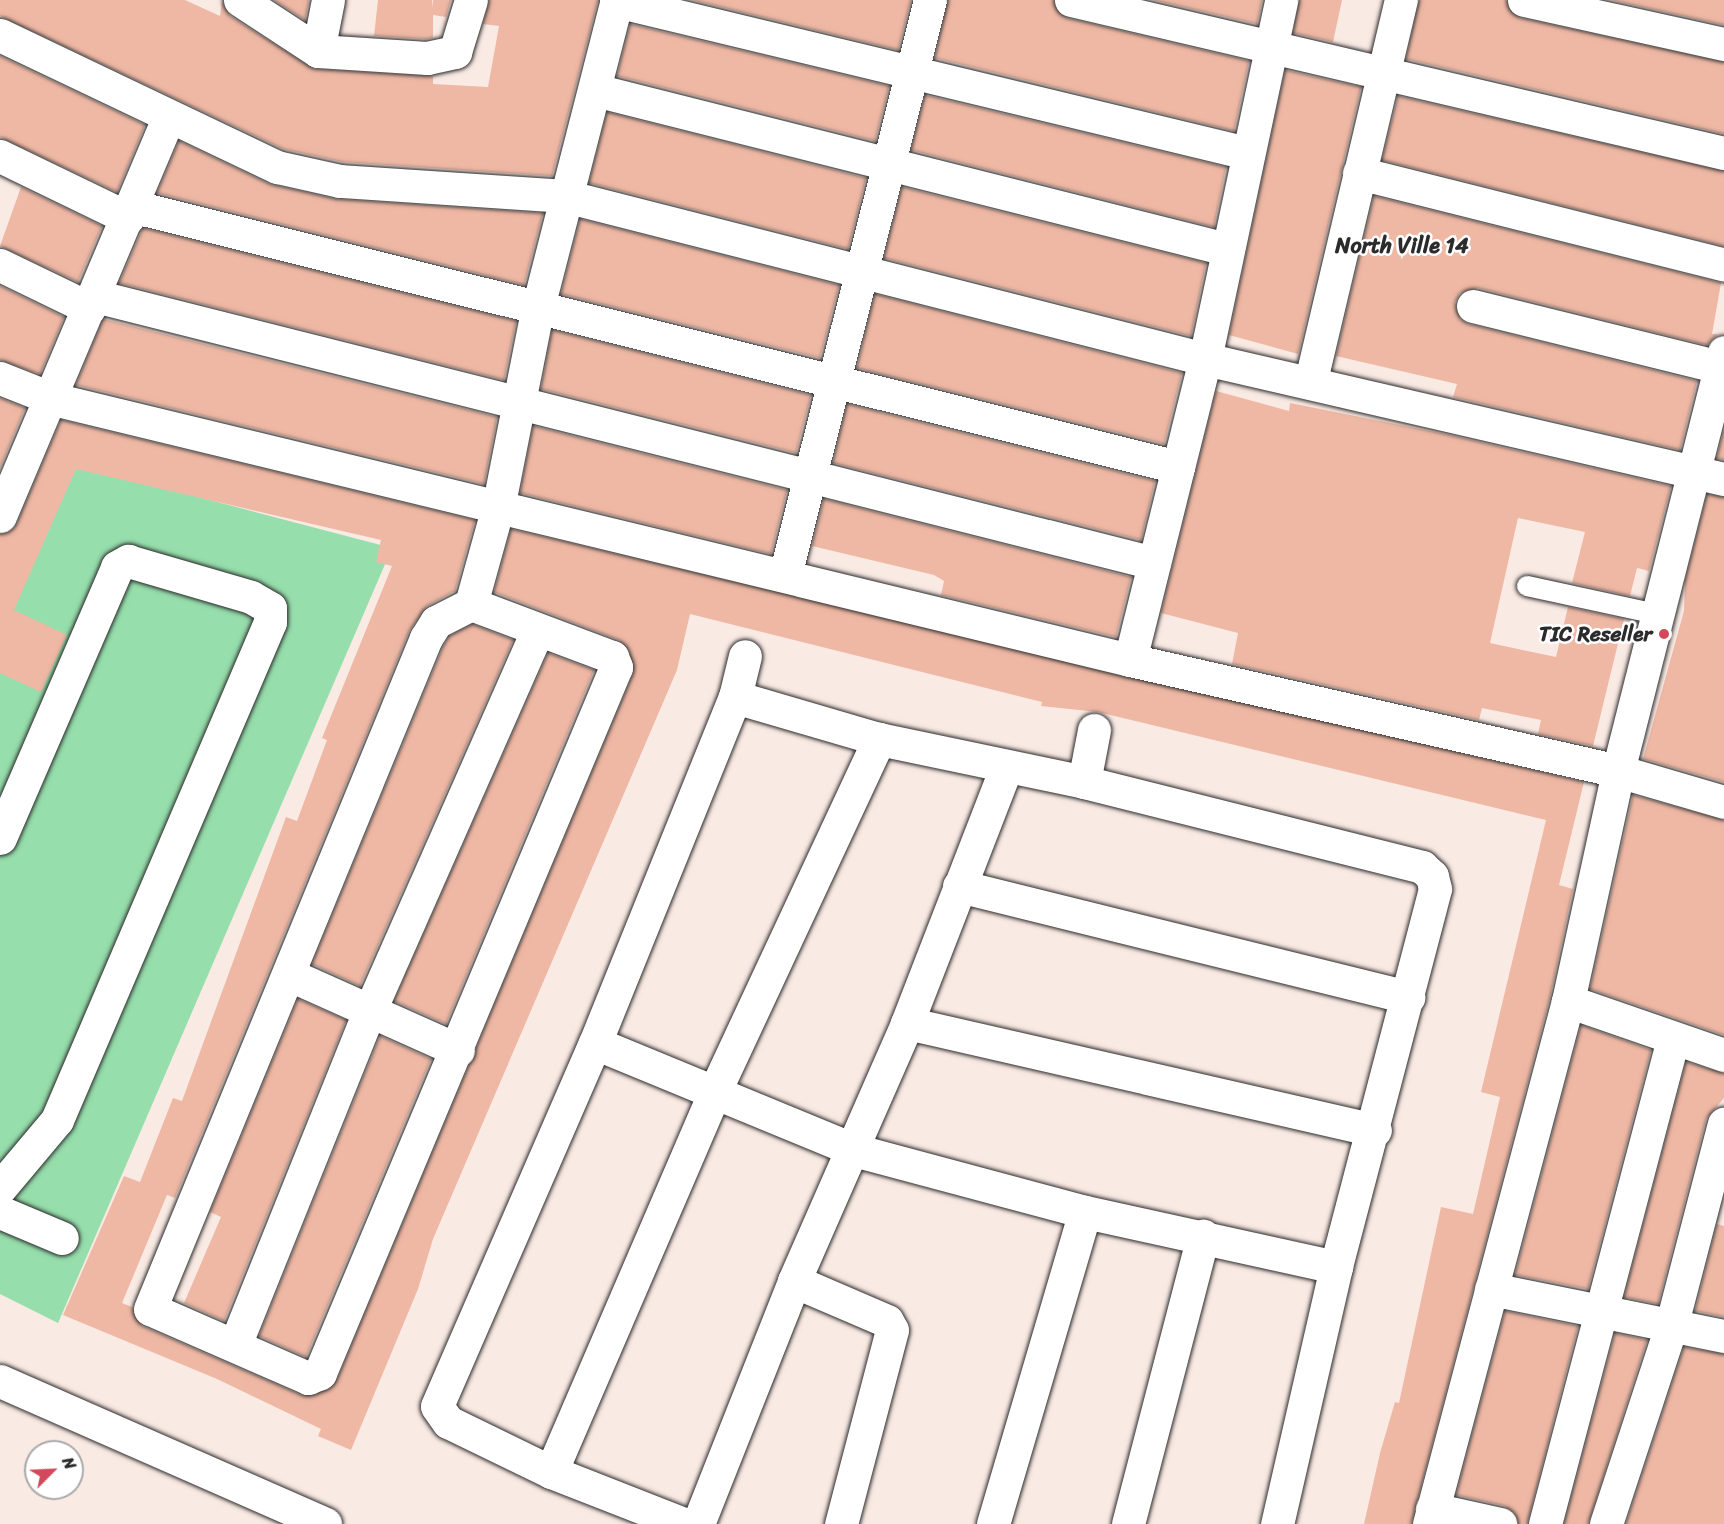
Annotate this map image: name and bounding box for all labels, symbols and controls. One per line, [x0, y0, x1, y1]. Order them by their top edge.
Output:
district label: North Ville 14 [1335, 233, 1469, 259]
place label: TIC Reseller [1539, 621, 1652, 647]
marker: TIC Reseller [1657, 627, 1671, 641]
north arrow [24, 1440, 84, 1500]
text: N [54, 1452, 85, 1474]

